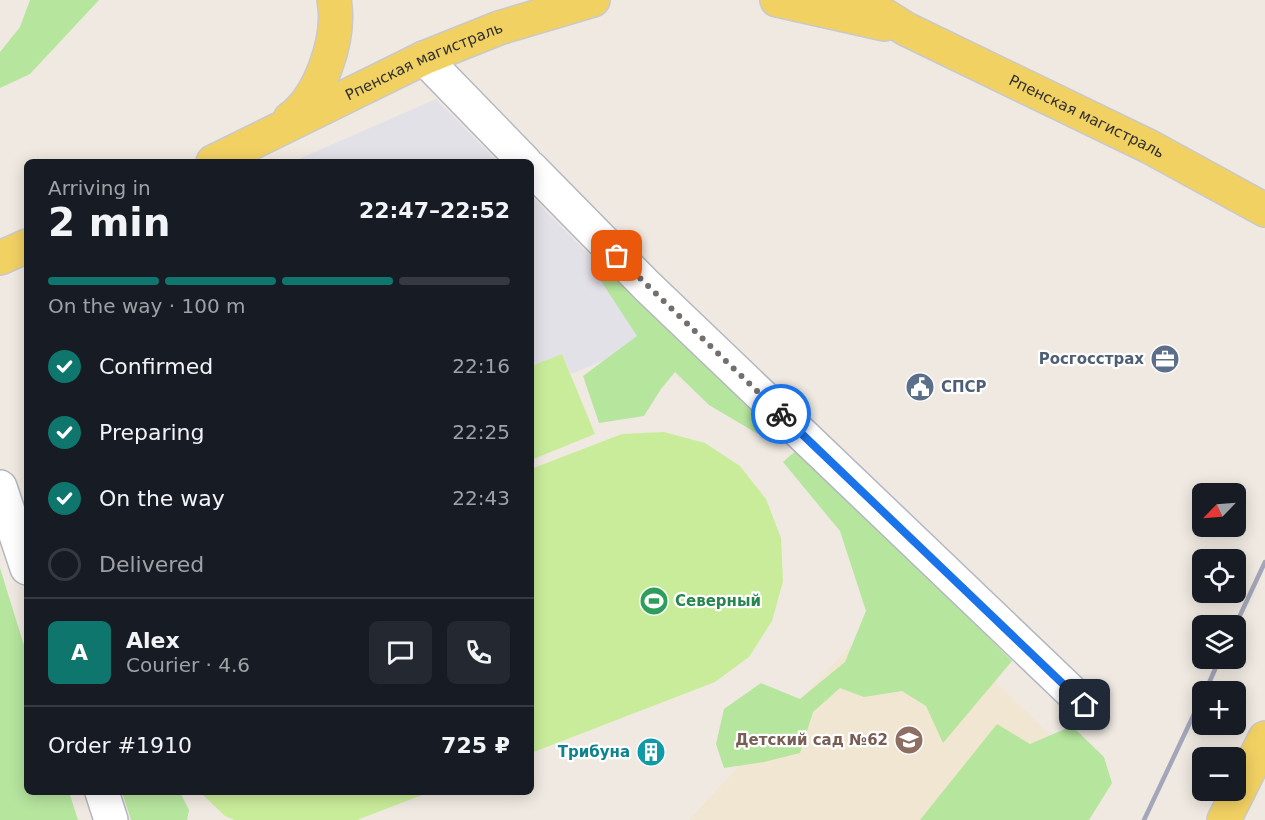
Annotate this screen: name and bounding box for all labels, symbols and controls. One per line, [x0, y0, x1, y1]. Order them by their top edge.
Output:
street label: Рпенская магистраль [342, 18, 505, 104]
street label: Рпенская магистраль [1006, 71, 1167, 162]
text: Arriving in [48, 176, 151, 200]
text: 22:47–22:52 [359, 198, 510, 223]
text: 2 min [48, 200, 170, 245]
pin [591, 230, 642, 281]
icon: bag [600, 239, 633, 272]
text: On the way · 100 m [48, 294, 246, 318]
office icon: Росгосстрах [1149, 343, 1181, 375]
icon: check [48, 350, 81, 383]
place label: Росгосстрах [1039, 350, 1144, 368]
text: Confirmed [99, 354, 213, 379]
text: 22:16 [452, 354, 510, 378]
public building icon: СПСР [904, 371, 936, 403]
place label: СПСР [941, 378, 987, 396]
courier [751, 384, 811, 444]
icon: bike [765, 398, 798, 431]
icon: check [48, 416, 81, 449]
text: Preparing [99, 420, 205, 445]
text: 22:25 [452, 420, 510, 444]
icon: check [48, 482, 81, 515]
north arrow [1192, 483, 1246, 537]
map controls [1192, 483, 1246, 801]
text: On the way [99, 486, 225, 511]
text: 22:43 [452, 486, 510, 510]
button: locate [1192, 549, 1246, 603]
text: Delivered [99, 552, 204, 577]
sports icon: Северный [638, 585, 670, 617]
place label: Северный [675, 592, 761, 610]
button: layers [1192, 615, 1246, 669]
button: chat [369, 621, 432, 684]
button: phone [447, 621, 510, 684]
text: Alex [126, 628, 180, 653]
text: A [71, 640, 88, 665]
text: Courier · 4.6 [126, 653, 250, 677]
pin [1059, 679, 1110, 730]
button: + [1192, 681, 1246, 735]
icon: home [1068, 688, 1101, 721]
school or university icon: Детский сад №62 [893, 724, 925, 756]
place label: Детский сад №62 [735, 731, 888, 749]
text: Order #1910 [48, 733, 192, 758]
text: 725 ₽ [441, 733, 510, 758]
building icon: Трибуна [635, 736, 667, 768]
place label: Трибуна [558, 743, 630, 761]
button: − [1192, 747, 1246, 801]

